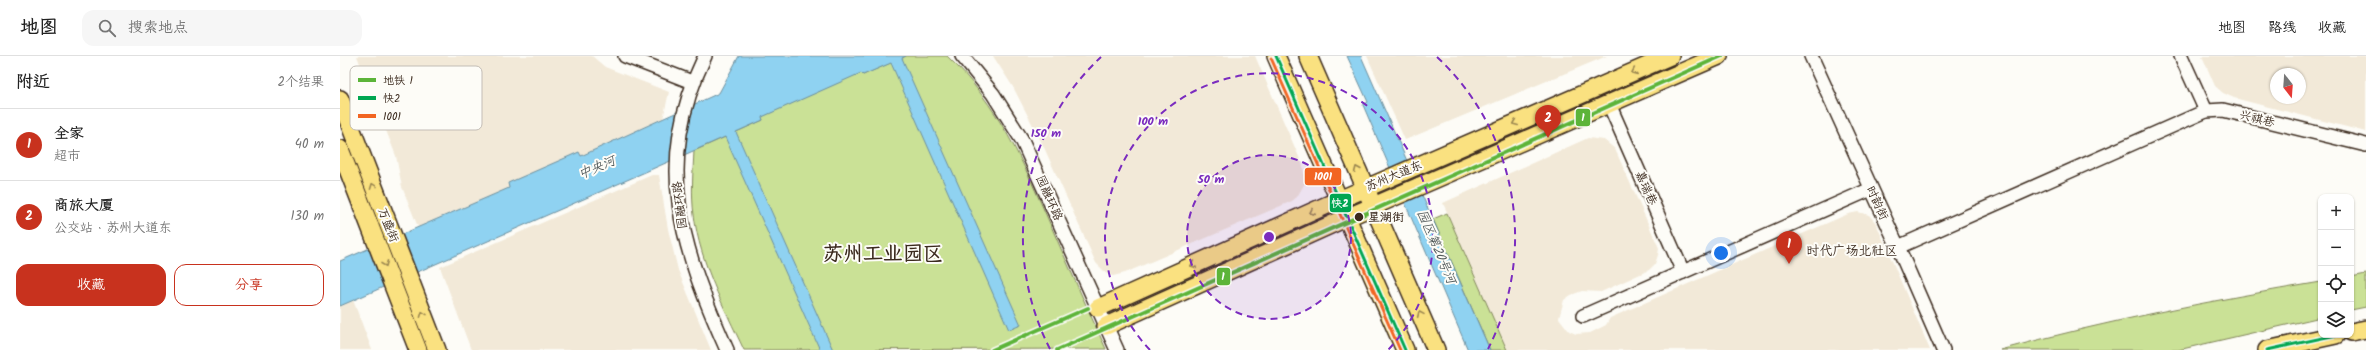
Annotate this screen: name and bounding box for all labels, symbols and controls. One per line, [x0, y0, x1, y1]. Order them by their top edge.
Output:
search box [82, 10, 362, 46]
text: 地图 [20, 13, 58, 43]
text: 搜索地点 [128, 16, 188, 40]
icon: search [96, 17, 118, 39]
text: 地图 [2218, 17, 2246, 39]
text: 路线 [2268, 17, 2296, 39]
text: 收藏 [2318, 17, 2346, 39]
legend [350, 66, 482, 130]
one-way arrow [1631, 67, 1638, 75]
north arrow [2270, 68, 2306, 104]
text: 附近 [16, 69, 50, 96]
text: 2个结果 [277, 72, 324, 93]
text: 地铁 1 [383, 72, 413, 90]
text: 快2 [383, 90, 400, 108]
pin: 2 [1535, 105, 1561, 138]
street label: 兴祺巷 [2237, 105, 2277, 133]
text: 1001 [383, 108, 401, 126]
line badge: 1 [1575, 108, 1591, 127]
text: 1 [1581, 109, 1585, 127]
text: 100 m [1138, 112, 1168, 131]
one-way arrow [1511, 119, 1518, 127]
text: 全家 [54, 122, 84, 146]
text: 150 m [1031, 124, 1061, 143]
text: 1 [27, 134, 31, 155]
text: 40 m [295, 134, 324, 155]
text: 超市 [54, 146, 80, 167]
water label: 中央河 [575, 150, 621, 185]
street label: 苏州大道东 [1363, 156, 1425, 196]
one-way arrow [1354, 166, 1362, 174]
line badge: 1001 [1304, 167, 1342, 186]
text: 1001 [1314, 168, 1333, 186]
street label: 嘉瑞巷 [1630, 168, 1662, 208]
text: 50 m [1197, 170, 1225, 189]
street label: 园融环路 [1031, 172, 1067, 224]
street label: 园融环路 [668, 180, 692, 230]
one-way arrow [370, 183, 378, 190]
street label: 时韵街 [1861, 183, 1893, 223]
line badge: 快2 [1329, 193, 1352, 213]
text: 商旅大厦 [54, 194, 114, 218]
map controls [2318, 194, 2354, 338]
button: + [2318, 194, 2354, 230]
text: 快2 [1331, 195, 1349, 213]
street label: 万盛街 [373, 205, 403, 245]
text: 2 [25, 206, 33, 227]
text: 130 m [290, 206, 324, 227]
one-way arrow [1309, 207, 1316, 215]
water label: 园区第20号河 [1411, 207, 1462, 289]
place label: 星湖街 [1368, 208, 1404, 227]
marker: 星湖街 [1353, 211, 1365, 223]
text: 公交站 · 苏州大道东 [54, 218, 172, 239]
centre of rings [1262, 230, 1276, 244]
button: − [2318, 230, 2354, 266]
pin: 1 [1776, 231, 1802, 264]
district label: 苏州工业园区 [823, 239, 943, 271]
district label: 时代广场北社区 [1806, 241, 1898, 262]
your location [1711, 243, 1731, 263]
one-way arrow [380, 260, 388, 267]
one-way arrow [1190, 260, 1198, 268]
button: 收藏 [16, 264, 166, 306]
button: 分享 [174, 264, 324, 306]
button: locate [2318, 266, 2354, 302]
line badge: 1 [1216, 267, 1231, 286]
text: 1 [1221, 268, 1225, 286]
button: layers [2318, 302, 2354, 338]
one-way arrow [419, 311, 427, 318]
one-way arrow [1417, 311, 1425, 319]

